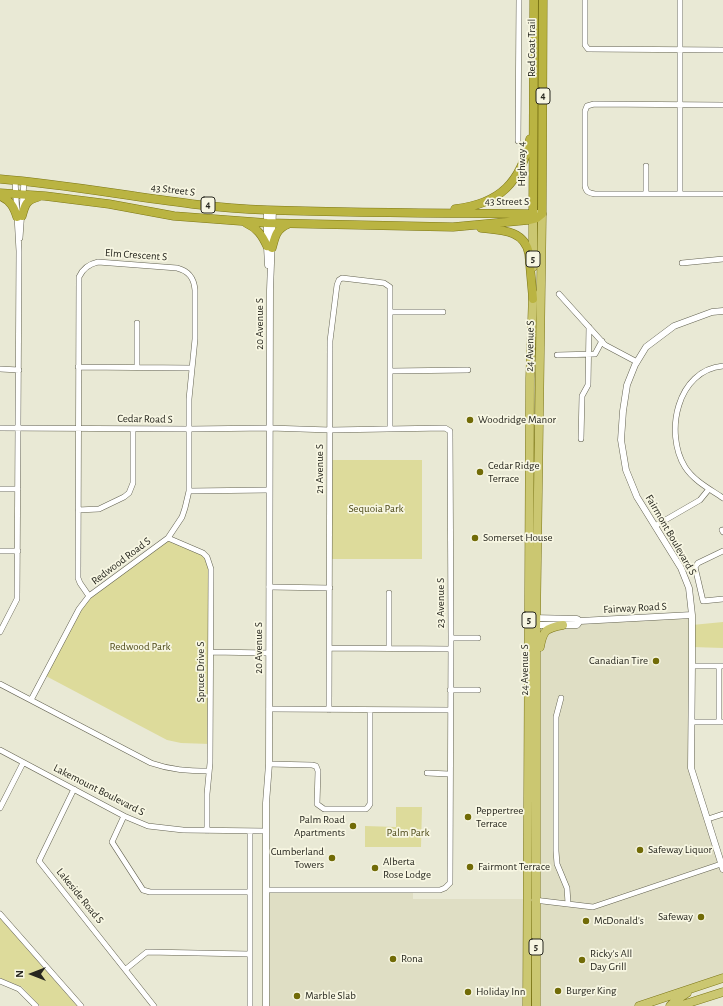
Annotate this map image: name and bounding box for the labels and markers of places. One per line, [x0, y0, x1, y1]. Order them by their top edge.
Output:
place label: Woodridge Manor [478, 413, 556, 427]
marker: Woodridge Manor [465, 415, 475, 425]
place label: Cedar Ridge Terrace [488, 459, 540, 485]
marker: Cedar Ridge Terrace [475, 467, 485, 477]
place label: Somerset House [483, 531, 553, 545]
marker: Somerset House [470, 533, 480, 543]
place label: Canadian Tire [589, 654, 648, 668]
marker: Canadian Tire [651, 656, 661, 666]
place label: Peppertree Terrace [476, 804, 523, 830]
marker: Peppertree Terrace [463, 812, 473, 822]
place label: Palm Road Apartments [294, 813, 345, 839]
marker: Palm Road Apartments [348, 821, 358, 831]
place label: Safeway Liquor [648, 843, 712, 857]
place label: Cumberland Towers [271, 845, 324, 871]
marker: Safeway Liquor [635, 845, 645, 855]
marker: Cumberland Towers [327, 853, 337, 863]
place label: Alberta Rose Lodge [383, 855, 431, 881]
place label: Fairmont Terrace [478, 860, 550, 874]
marker: Fairmont Terrace [465, 862, 475, 872]
marker: Alberta Rose Lodge [370, 863, 380, 873]
place label: Safeway [658, 910, 693, 924]
marker: Safeway [696, 912, 706, 922]
place label: McDonald's [594, 914, 644, 928]
marker: McDonald's [581, 916, 591, 926]
place label: Ricky's All Day Grill [590, 947, 632, 973]
place label: Rona [401, 952, 423, 966]
marker: Rona [388, 954, 398, 964]
marker: Ricky's All Day Grill [577, 955, 587, 965]
place label: Burger King [566, 984, 616, 998]
place label: Holiday Inn [476, 985, 525, 999]
marker: Burger King [553, 986, 563, 996]
marker: Holiday Inn [463, 987, 473, 997]
place label: Marble Slab [305, 989, 356, 1003]
marker: Marble Slab [292, 991, 302, 1001]

